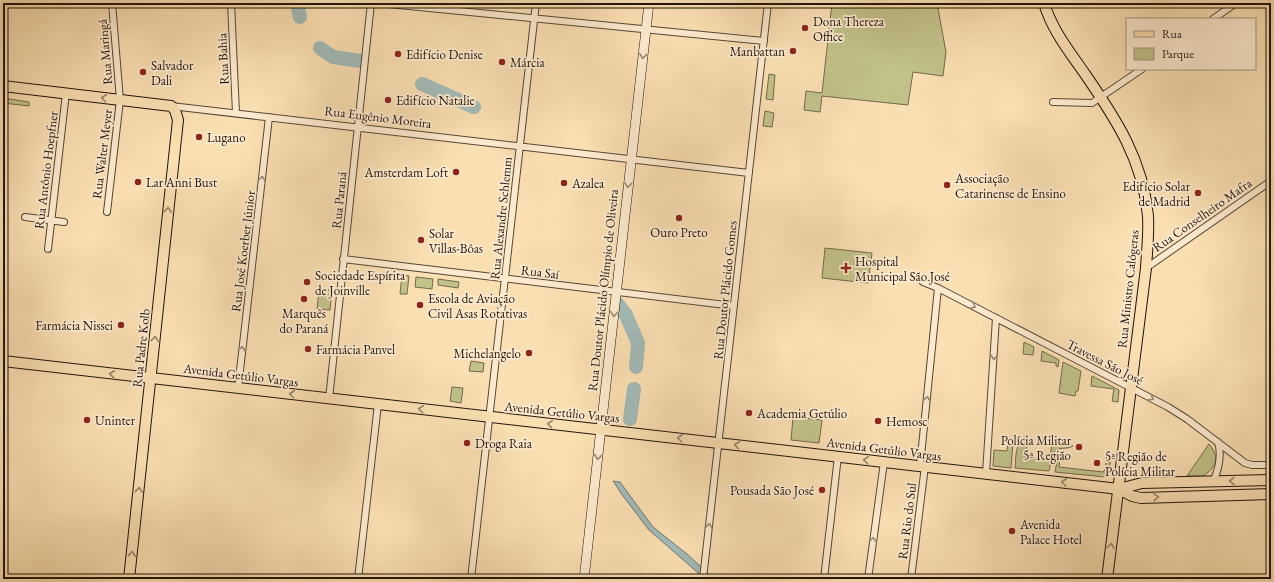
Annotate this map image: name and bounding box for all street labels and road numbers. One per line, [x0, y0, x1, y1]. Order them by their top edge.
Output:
street label: Rua Maringá [94, 18, 116, 86]
street label: Rua Bahia [213, 32, 233, 85]
street label: Rua Eugênio Moreira [323, 102, 433, 132]
street label: Rua Walter Meyer [88, 108, 116, 200]
street label: Rua Antônio Hoepfner [30, 109, 62, 230]
street label: Rua Alexandre Schlemm [486, 156, 516, 280]
street label: Rua Paraná [328, 170, 351, 229]
street label: Rua Conselheiro Mafra [1149, 174, 1256, 256]
street label: Rua Doutor Plácido Olímpio de Oliveira [584, 187, 622, 392]
street label: Rua José Koerber Júnior [227, 189, 259, 313]
street label: Rua Doutor Plácido Gomes [709, 220, 741, 360]
street label: Rua Ministro Calógeras [1113, 229, 1143, 349]
street label: Rua Saí [520, 261, 561, 283]
street label: Rua Padre Kolb [128, 307, 154, 388]
street label: Travessa São José [1064, 335, 1146, 389]
street label: Avenida Getúlio Vargas [182, 359, 299, 390]
street label: Avenida Getúlio Vargas [503, 397, 620, 427]
street label: Avenida Getúlio Vargas [825, 433, 942, 464]
street label: Rua Rio do Sul [894, 482, 920, 560]

